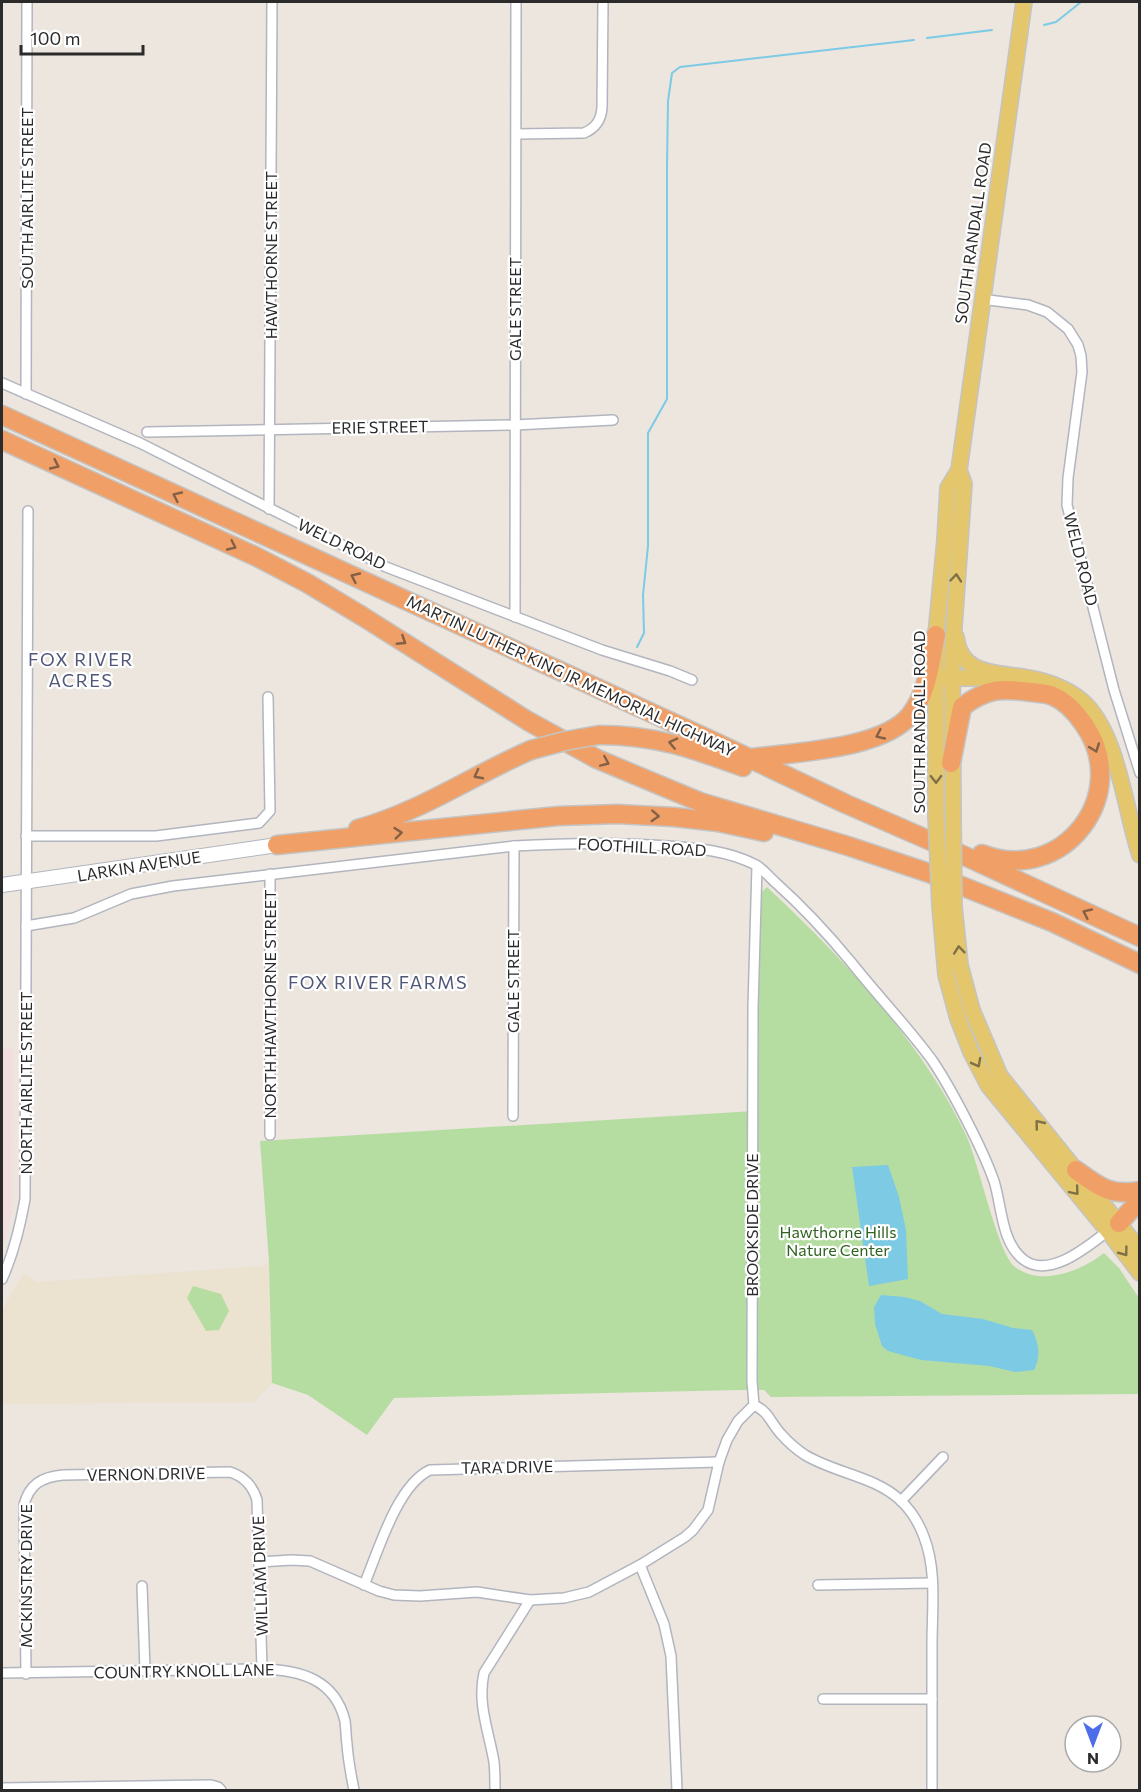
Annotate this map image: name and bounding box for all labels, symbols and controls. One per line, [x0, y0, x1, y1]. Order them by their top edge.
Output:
scale bar [21, 18, 142, 56]
text: 100 m [30, 27, 80, 49]
street label: SOUTH AIRLITE STREET [17, 107, 36, 289]
street label: SOUTH RANDALL ROAD [950, 141, 995, 325]
street label: HAWTHORNE STREET [261, 171, 280, 339]
street label: GALE STREET [505, 257, 524, 361]
street label: ERIE STREET [332, 416, 428, 437]
one-way arrow [48, 457, 59, 469]
one-way arrow [173, 492, 184, 504]
street label: WELD ROAD [1061, 510, 1102, 608]
street label: WELD ROAD [295, 514, 389, 573]
one-way arrow [226, 538, 237, 550]
one-way arrow [350, 573, 361, 585]
one-way arrow [949, 573, 962, 582]
street label: MARTIN LUTHER KING JR MEMORIAL HIGHWAY [404, 591, 739, 760]
street label: SOUTH RANDALL ROAD [909, 631, 928, 813]
one-way arrow [395, 634, 406, 645]
district label: FOX RIVER ACRES [28, 648, 134, 691]
one-way arrow [875, 728, 886, 740]
one-way arrow [668, 737, 678, 750]
one-way arrow [1088, 742, 1101, 752]
one-way arrow [599, 755, 610, 767]
one-way arrow [474, 768, 485, 779]
one-way arrow [929, 774, 942, 783]
one-way arrow [650, 809, 659, 822]
one-way arrow [393, 827, 402, 840]
street label: FOOTHILL ROAD [577, 834, 707, 859]
street label: LARKIN AVENUE [76, 846, 202, 885]
street label: NORTH HAWTHORNE STREET [260, 889, 279, 1119]
one-way arrow [1082, 908, 1093, 920]
street label: GALE STREET [503, 929, 522, 1033]
one-way arrow [953, 946, 966, 955]
district label: FOX RIVER FARMS [288, 971, 468, 993]
street label: NORTH AIRLITE STREET [16, 992, 35, 1174]
one-way arrow [970, 1057, 981, 1067]
one-way arrow [1035, 1120, 1046, 1131]
street label: BROOKSIDE DRIVE [742, 1153, 761, 1297]
one-way arrow [1067, 1184, 1078, 1195]
park label: Hawthorne Hills Nature Center [780, 1222, 896, 1259]
one-way arrow [1117, 1246, 1128, 1257]
street label: TARA DRIVE [461, 1456, 553, 1477]
street label: VERNON DRIVE [86, 1463, 206, 1484]
street label: MCKINSTRY DRIVE [16, 1504, 35, 1648]
street label: WILLIAM DRIVE [248, 1515, 271, 1637]
street label: COUNTRY KNOLL LANE [93, 1659, 275, 1682]
north arrow [1063, 1714, 1123, 1774]
text: N [1087, 1750, 1099, 1769]

